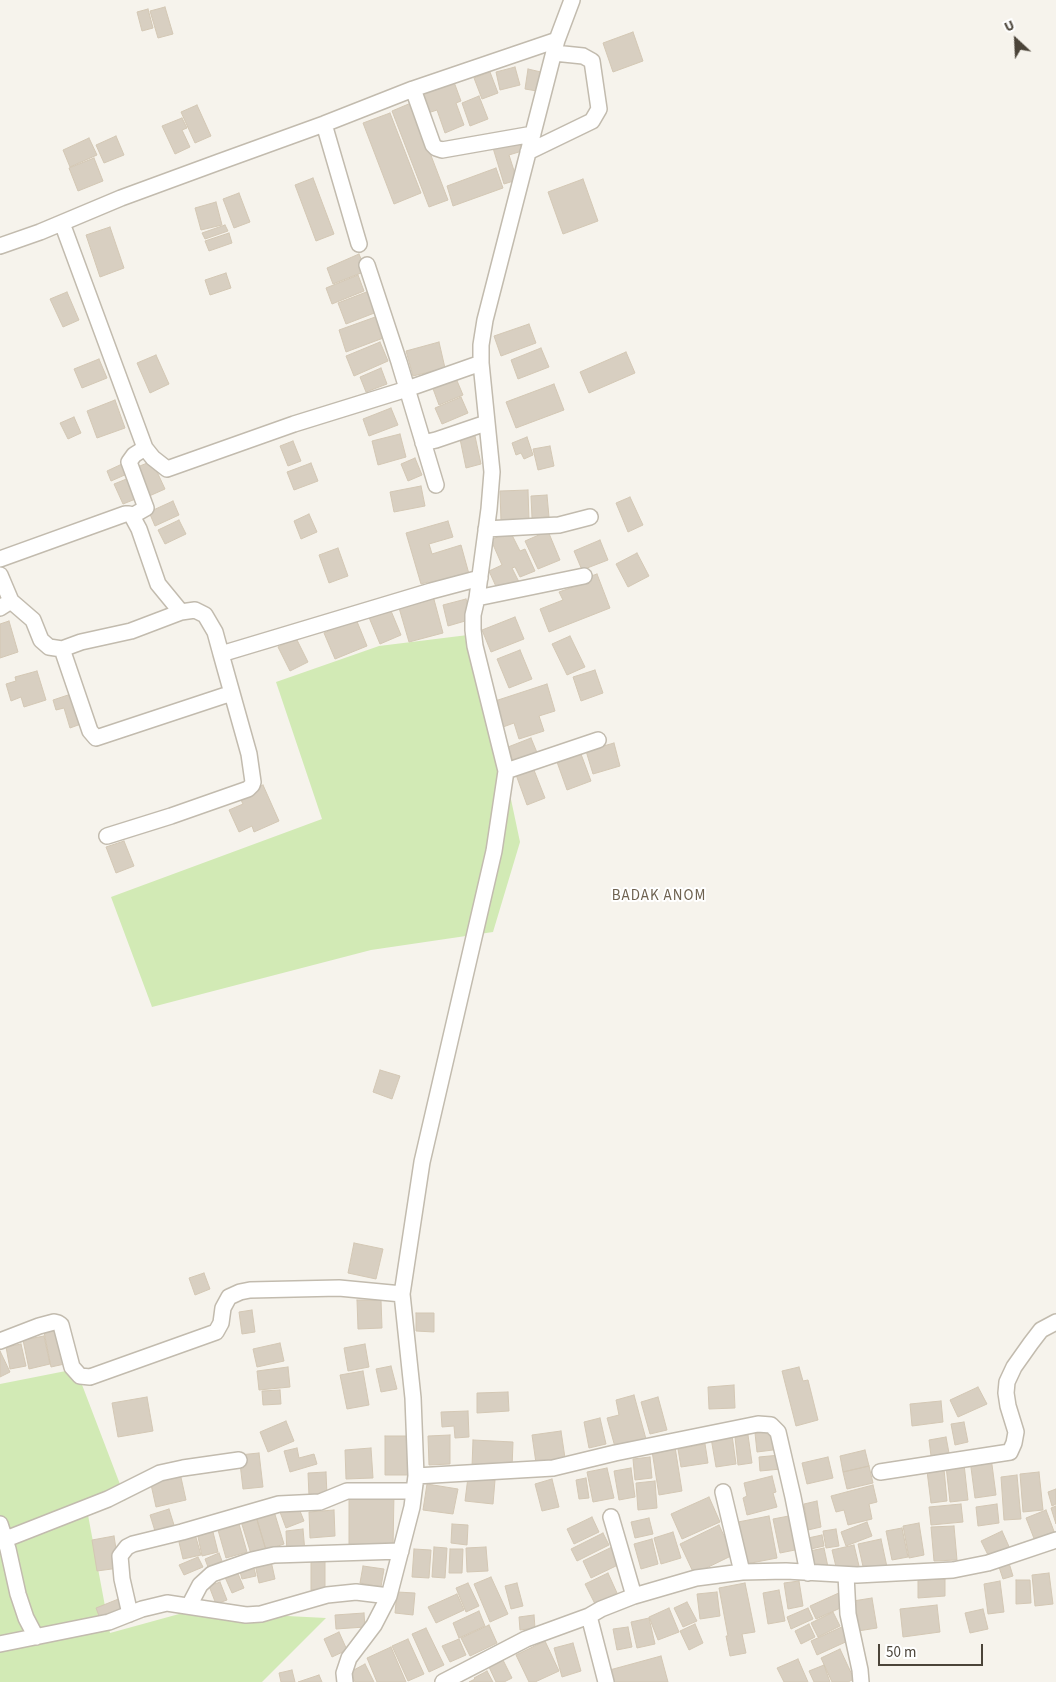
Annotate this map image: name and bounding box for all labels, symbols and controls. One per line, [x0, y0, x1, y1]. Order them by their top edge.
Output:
north arrow [991, 15, 1041, 65]
text: U [1001, 15, 1018, 37]
district label: BADAK ANOM [610, 888, 708, 906]
scale bar [881, 1634, 986, 1666]
text: 50 m [886, 1642, 916, 1663]

